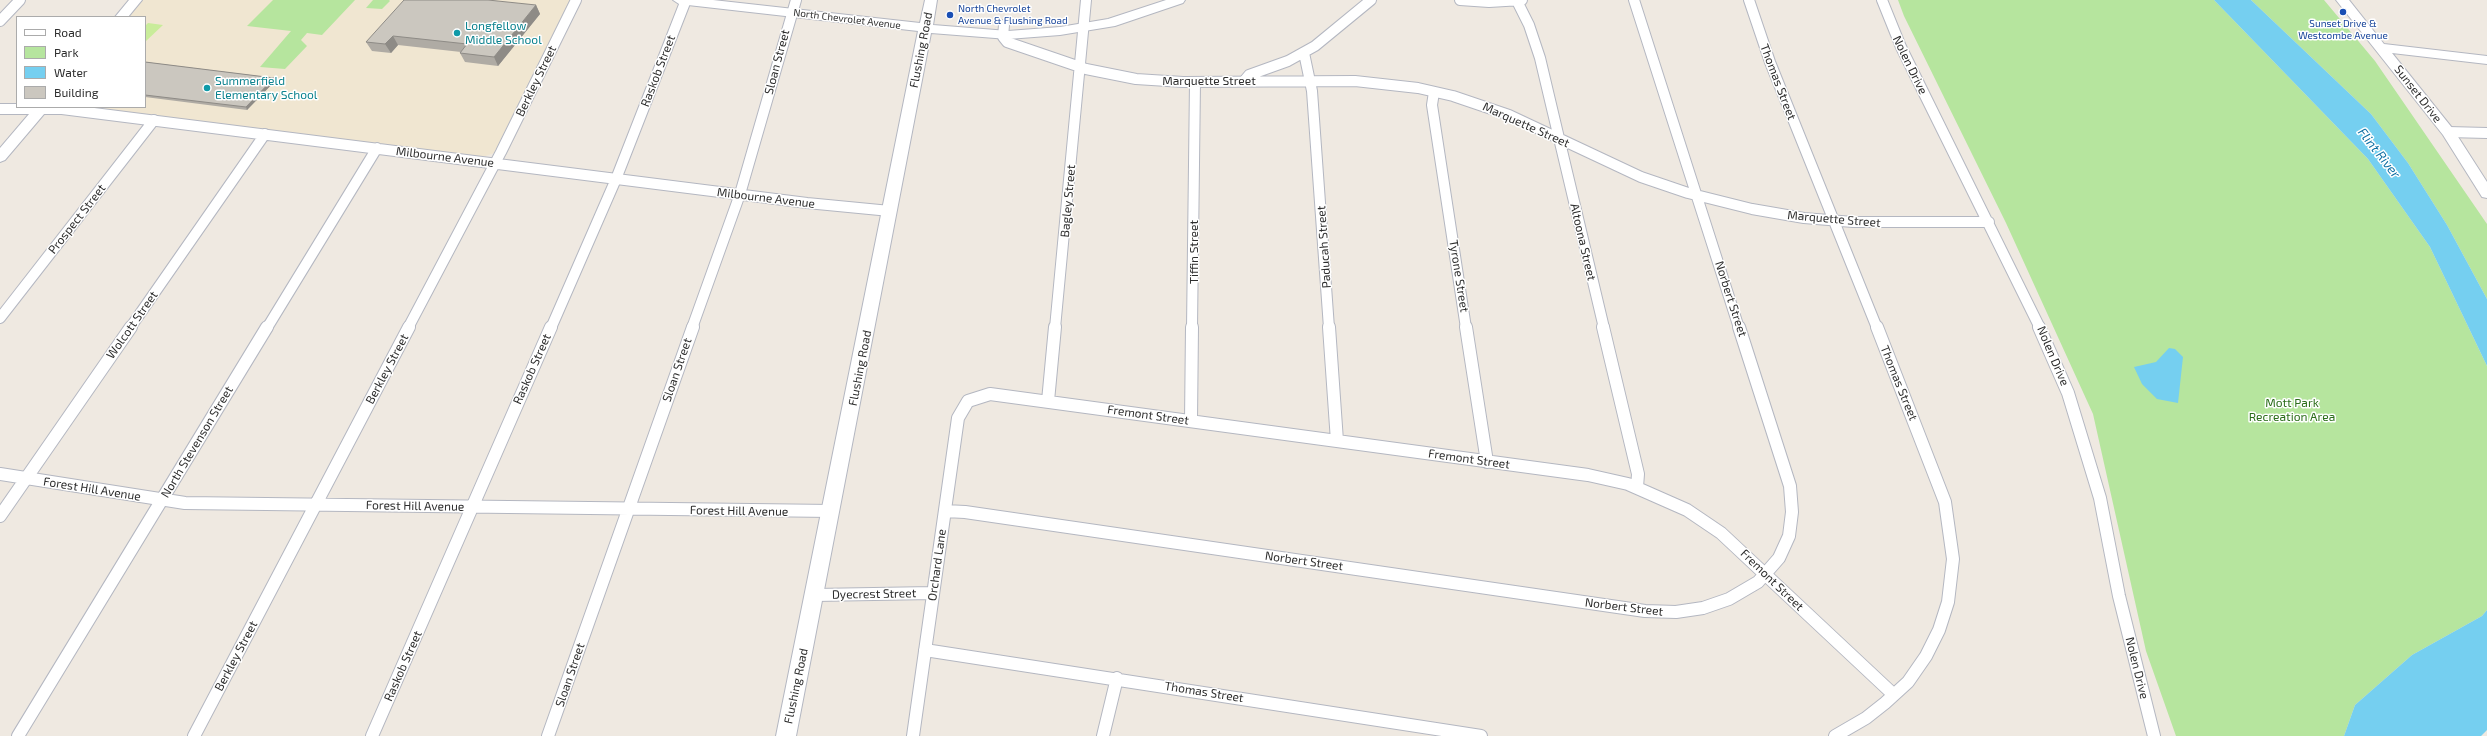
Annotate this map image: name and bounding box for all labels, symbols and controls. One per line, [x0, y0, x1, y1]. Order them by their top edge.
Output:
place label: North Chevrolet Avenue & Flushing Road [958, 3, 1068, 26]
street label: North Chevrolet Avenue [793, 6, 901, 32]
marker: Sunset Drive & Westcombe Avenue [2338, 7, 2348, 17]
marker: North Chevrolet Avenue & Flushing Road [945, 10, 955, 20]
street label: Flushing Road [907, 11, 935, 89]
legend [16, 16, 146, 108]
place label: Sunset Drive & Westcombe Avenue [2298, 18, 2388, 42]
place label: Longfellow Middle School [465, 19, 542, 47]
text: Road [54, 25, 82, 39]
marker: Longfellow Middle School [452, 28, 462, 38]
street label: Sloan Street [761, 28, 793, 96]
street label: Raskob Street [638, 33, 678, 109]
street label: Nolen Drive [1890, 33, 1930, 97]
street label: Thomas Street [1757, 42, 1799, 122]
street label: Berkley Street [513, 43, 559, 119]
text: Park [54, 45, 79, 59]
street label: Sunset Drive [2391, 62, 2445, 126]
text: Water [54, 65, 88, 79]
place label: Summerfield Elementary School [215, 74, 317, 102]
street label: Marquette Street [1162, 74, 1256, 88]
marker: Summerfield Elementary School [202, 83, 212, 93]
text: Building [54, 85, 98, 99]
street label: Marquette Street [1480, 99, 1572, 151]
water label: Flint River [2355, 125, 2403, 181]
street label: Milbourne Avenue [395, 144, 495, 170]
street label: Bagley Street [1058, 164, 1078, 238]
street label: Prospect Street [45, 181, 109, 257]
street label: Milbourne Avenue [716, 185, 816, 211]
street label: Altoona Street [1567, 202, 1599, 282]
street label: Paducah Street [1314, 205, 1334, 289]
street label: Marquette Street [1787, 208, 1881, 230]
street label: Tiffin Street [1187, 220, 1201, 284]
street label: Tyrone Street [1446, 239, 1472, 313]
street label: Norbert Street [1712, 259, 1750, 339]
street label: Wolcott Street [103, 288, 161, 362]
street label: Nolen Drive [2034, 324, 2072, 388]
street label: Flushing Road [846, 329, 874, 407]
street label: Raskob Street [510, 331, 554, 407]
street label: Berkley Street [363, 332, 411, 406]
street label: Sloan Street [659, 336, 695, 404]
street label: Thomas Street [1877, 343, 1921, 423]
street label: North Stevenson Street [158, 384, 236, 500]
park label: Mott Park Recreation Area [2249, 396, 2335, 424]
street label: Fremont Street [1106, 402, 1190, 428]
street label: Fremont Street [1427, 446, 1511, 472]
street label: Forest Hill Avenue [42, 474, 142, 504]
street label: Forest Hill Avenue [366, 498, 464, 514]
street label: Forest Hill Avenue [690, 503, 788, 519]
street label: Orchard Lane [925, 528, 949, 602]
street label: Fremont Street [1737, 546, 1807, 614]
street label: Norbert Street [1264, 548, 1344, 574]
street label: Dyecrest Street [832, 586, 916, 602]
street label: Norbert Street [1584, 595, 1664, 619]
street label: Berkley Street [212, 619, 260, 693]
street label: Raskob Street [381, 628, 425, 704]
street label: Nolen Drive [2122, 635, 2152, 701]
street label: Sloan Street [552, 641, 588, 709]
street label: Flushing Road [781, 647, 811, 725]
street label: Thomas Street [1163, 679, 1245, 705]

